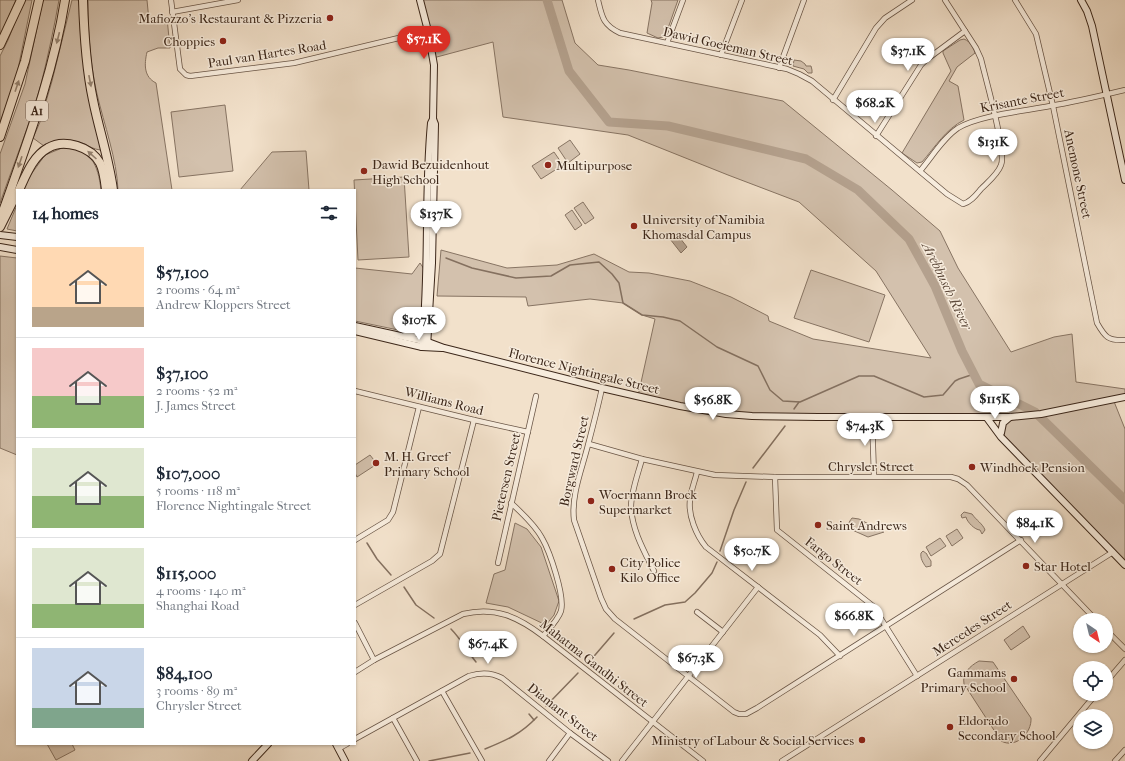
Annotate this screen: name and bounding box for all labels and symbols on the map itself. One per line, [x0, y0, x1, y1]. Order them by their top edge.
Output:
place label: Mafiozzo's Restaurant & Pizzeria [139, 11, 323, 26]
marker: Mafiozzo's Restaurant & Pizzeria [325, 13, 335, 23]
street label: Dawid Goeieman Street [662, 24, 795, 68]
pin: $57.1K [391, 26, 457, 60]
one-way arrow [55, 32, 61, 45]
place label: Choppies [163, 34, 215, 49]
marker: Choppies [218, 36, 228, 46]
street label: Paul van Hartes Road [207, 37, 328, 71]
pin: $37.1K [875, 38, 941, 72]
one-way arrow [87, 74, 93, 87]
one-way arrow [14, 80, 20, 92]
street label: Krisante Street [979, 84, 1066, 115]
pin: $68.2K [842, 90, 908, 124]
road number: A1 [26, 101, 48, 121]
street label: Anemone Street [1061, 127, 1095, 220]
pin: $131K [965, 129, 1021, 163]
one-way arrow [87, 150, 97, 160]
one-way arrow [16, 157, 22, 169]
place label: Dawid Bezuidenhout High School [372, 157, 490, 187]
place label: Multipurpose [556, 158, 633, 173]
marker: Multipurpose [543, 160, 553, 170]
marker: Dawid Bezuidenhout High School [359, 166, 369, 176]
pin: $137K [408, 201, 464, 235]
place label: University of Namibia Khomasdal Campus [642, 212, 766, 242]
marker: University of Namibia Khomasdal Campus [629, 221, 639, 231]
water label: Arebbusch River [918, 238, 976, 334]
pin: $107K [391, 307, 447, 341]
street label: Florence Nightingale Street [507, 345, 661, 397]
street label: Williams Road [402, 384, 486, 418]
pin: $115K [967, 386, 1023, 420]
pin: $56.8K [680, 387, 746, 421]
pin: $74.3K [832, 413, 898, 447]
street label: Borgward Street [556, 414, 592, 508]
street label: Pietersen Street [489, 431, 524, 523]
place label: M. H. Greef Primary School [384, 449, 470, 479]
marker: M. H. Greef Primary School [371, 458, 381, 468]
street label: Chrysler Street [828, 459, 914, 474]
place label: Windhoek Pension [979, 460, 1085, 475]
marker: Windhoek Pension [967, 462, 977, 472]
place label: Woermann Brock Supermarket [598, 487, 697, 517]
marker: Woermann Brock Supermarket [586, 496, 596, 506]
pin: $84.1K [1002, 510, 1068, 544]
place label: Saint Andrews [826, 518, 907, 533]
marker: Saint Andrews [813, 520, 823, 530]
street label: Fargo Street [802, 534, 866, 588]
pin: $50.7K [719, 538, 785, 572]
place label: City Police Kilo Office [620, 555, 681, 585]
place label: Star Hotel [1034, 559, 1091, 574]
marker: Star Hotel [1021, 561, 1031, 571]
marker: City Police Kilo Office [607, 564, 617, 574]
street label: Mercedes Street [930, 597, 1015, 659]
pin: $66.8K [821, 603, 887, 637]
north arrow [1073, 613, 1113, 653]
street label: Mahatma Gandhi Street [537, 616, 651, 710]
pin: $67.4K [455, 631, 521, 665]
pin: $67.3K [663, 645, 729, 679]
place label: Gammams Primary School [920, 665, 1006, 695]
marker: Gammams Primary School [1009, 674, 1019, 684]
street label: Diamant Street [525, 680, 602, 745]
place label: Eldorado Secondary School [958, 713, 1056, 743]
marker: Eldorado Secondary School [945, 722, 955, 732]
place label: Ministry of Labour & Social Services [651, 733, 854, 748]
marker: Ministry of Labour & Social Services [857, 735, 867, 745]

